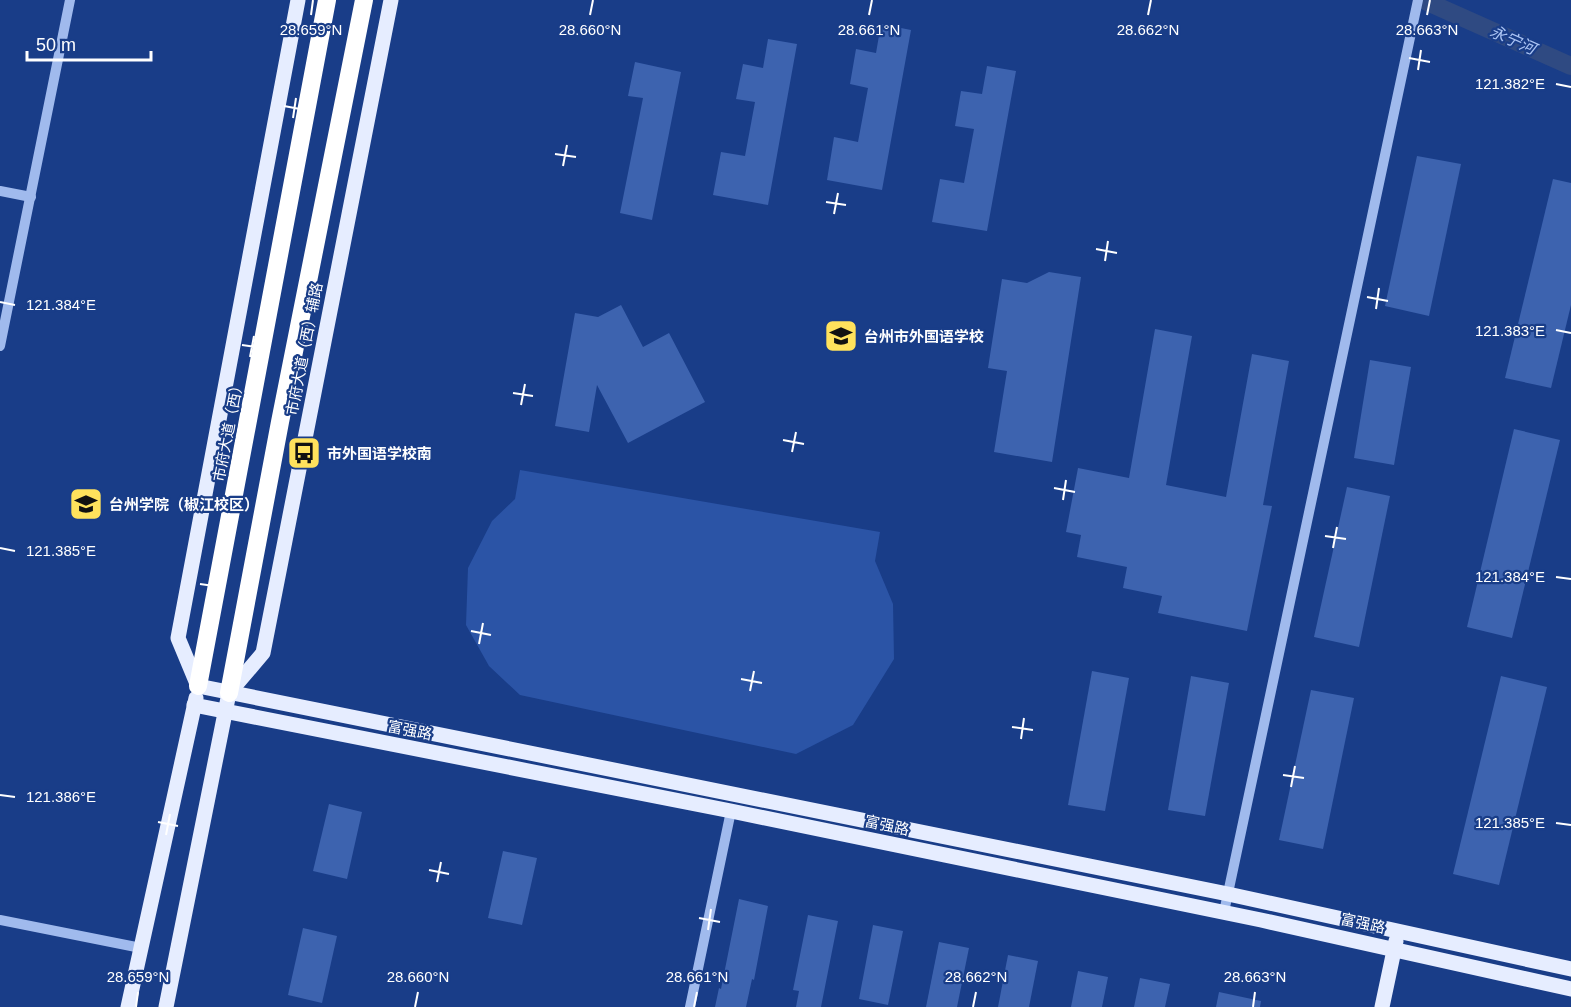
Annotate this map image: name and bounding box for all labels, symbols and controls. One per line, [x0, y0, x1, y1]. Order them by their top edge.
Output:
text: 28.659°N [280, 21, 342, 38]
text: 28.660°N [559, 21, 621, 38]
text: 28.661°N [838, 21, 900, 38]
text: 28.662°N [1117, 21, 1179, 38]
text: 28.663°N [1396, 21, 1458, 38]
water label: 永宁河 [1488, 22, 1541, 59]
scale bar [27, 24, 152, 62]
text: 50 m [36, 35, 76, 55]
text: 121.382°E [1475, 75, 1545, 92]
street label: 市府大道（西）辅路 [283, 281, 325, 417]
text: 121.384°E [26, 296, 96, 313]
school or university icon: 台州市外国语学校 [823, 318, 859, 354]
text: 121.383°E [1475, 322, 1545, 339]
place label: 台州市外国语学校 [864, 328, 984, 345]
street label: 市府大道（西） [210, 377, 246, 483]
bus stop icon: 市外国语学校南 [286, 435, 322, 471]
place label: 市外国语学校南 [327, 445, 432, 462]
school or university icon: 台州学院（椒江校区） [68, 486, 104, 522]
place label: 台州学院（椒江校区） [109, 496, 259, 513]
text: 121.385°E [26, 542, 96, 559]
text: 121.384°E [1475, 568, 1545, 585]
street label: 富强路 [386, 717, 434, 743]
text: 121.386°E [26, 788, 96, 805]
street label: 富强路 [863, 812, 911, 838]
text: 121.385°E [1475, 814, 1545, 831]
street label: 富强路 [1339, 910, 1387, 936]
text: 28.659°N [107, 968, 169, 985]
text: 28.660°N [387, 968, 449, 985]
text: 28.661°N [666, 968, 728, 985]
text: 28.662°N [945, 968, 1007, 985]
text: 28.663°N [1224, 968, 1286, 985]

